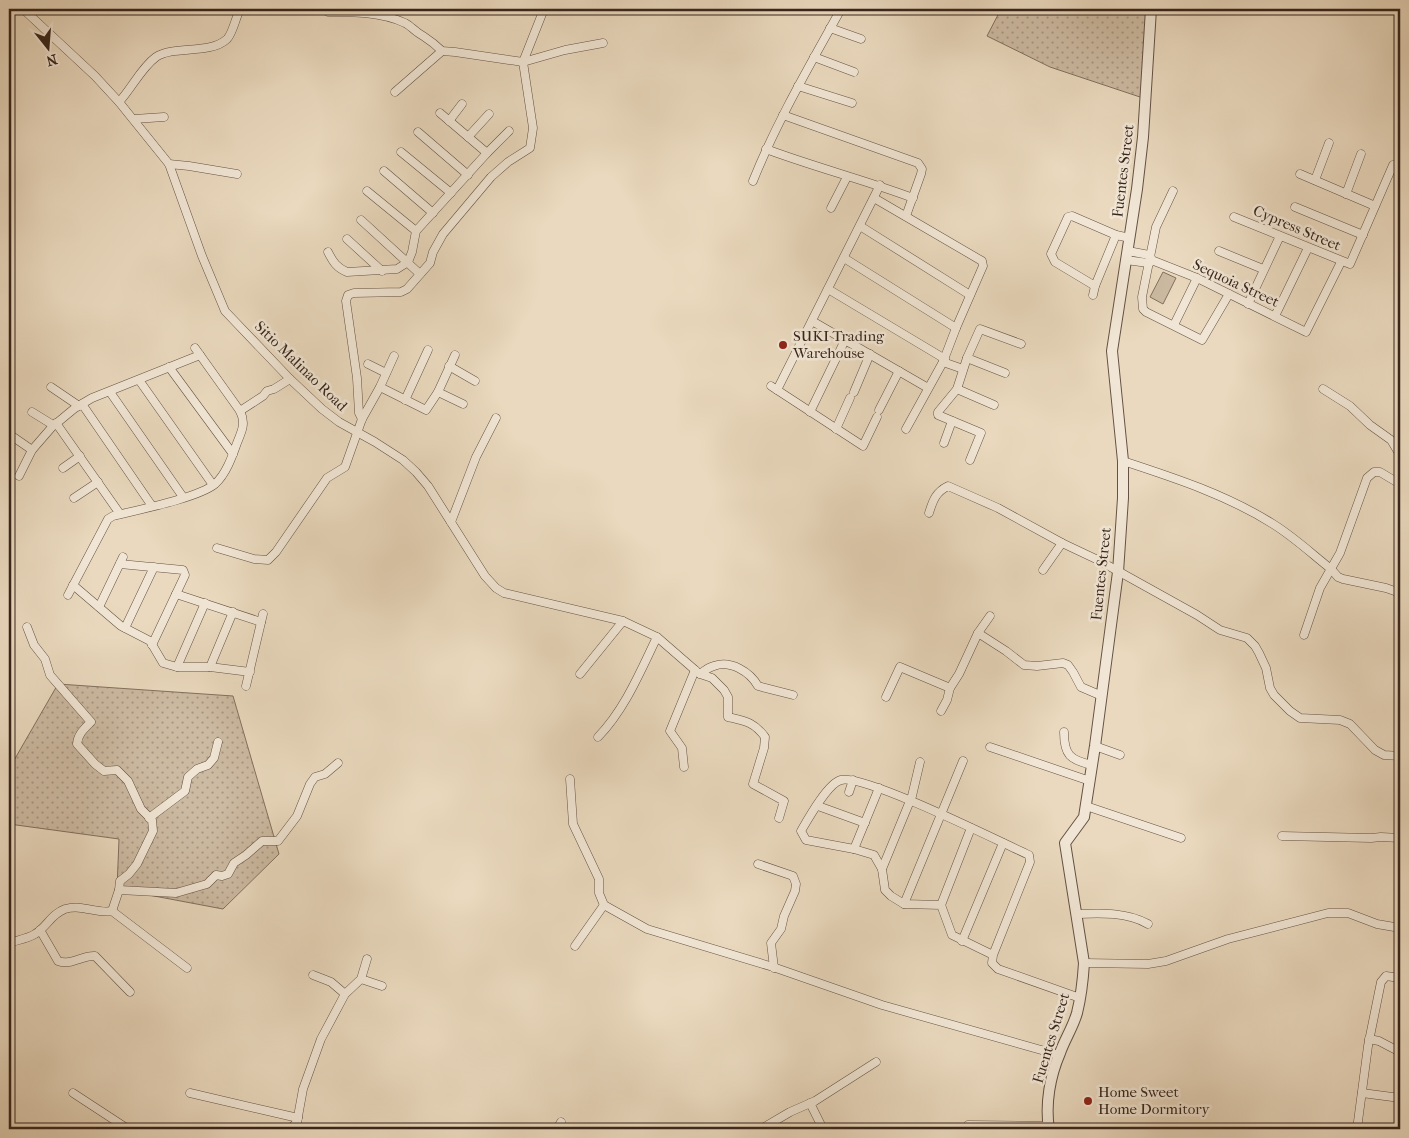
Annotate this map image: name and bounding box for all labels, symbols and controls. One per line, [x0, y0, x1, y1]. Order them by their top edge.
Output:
north arrow [22, 22, 72, 72]
text: N [44, 50, 59, 70]
street label: Fuentes Street [1108, 123, 1138, 219]
street label: Cypress Street [1250, 201, 1344, 255]
street label: Sequoia Street [1190, 255, 1283, 311]
street label: Sitio Malinao Road [251, 317, 352, 415]
place label: SUKI Trading Warehouse [792, 327, 885, 362]
marker: SUKI Trading Warehouse [777, 339, 789, 351]
street label: Fuentes Street [1087, 526, 1115, 621]
street label: Fuentes Street [1029, 990, 1073, 1085]
place label: Home Sweet Home Dormitory [1098, 1083, 1211, 1118]
marker: Home Sweet Home Dormitory [1082, 1095, 1094, 1107]

